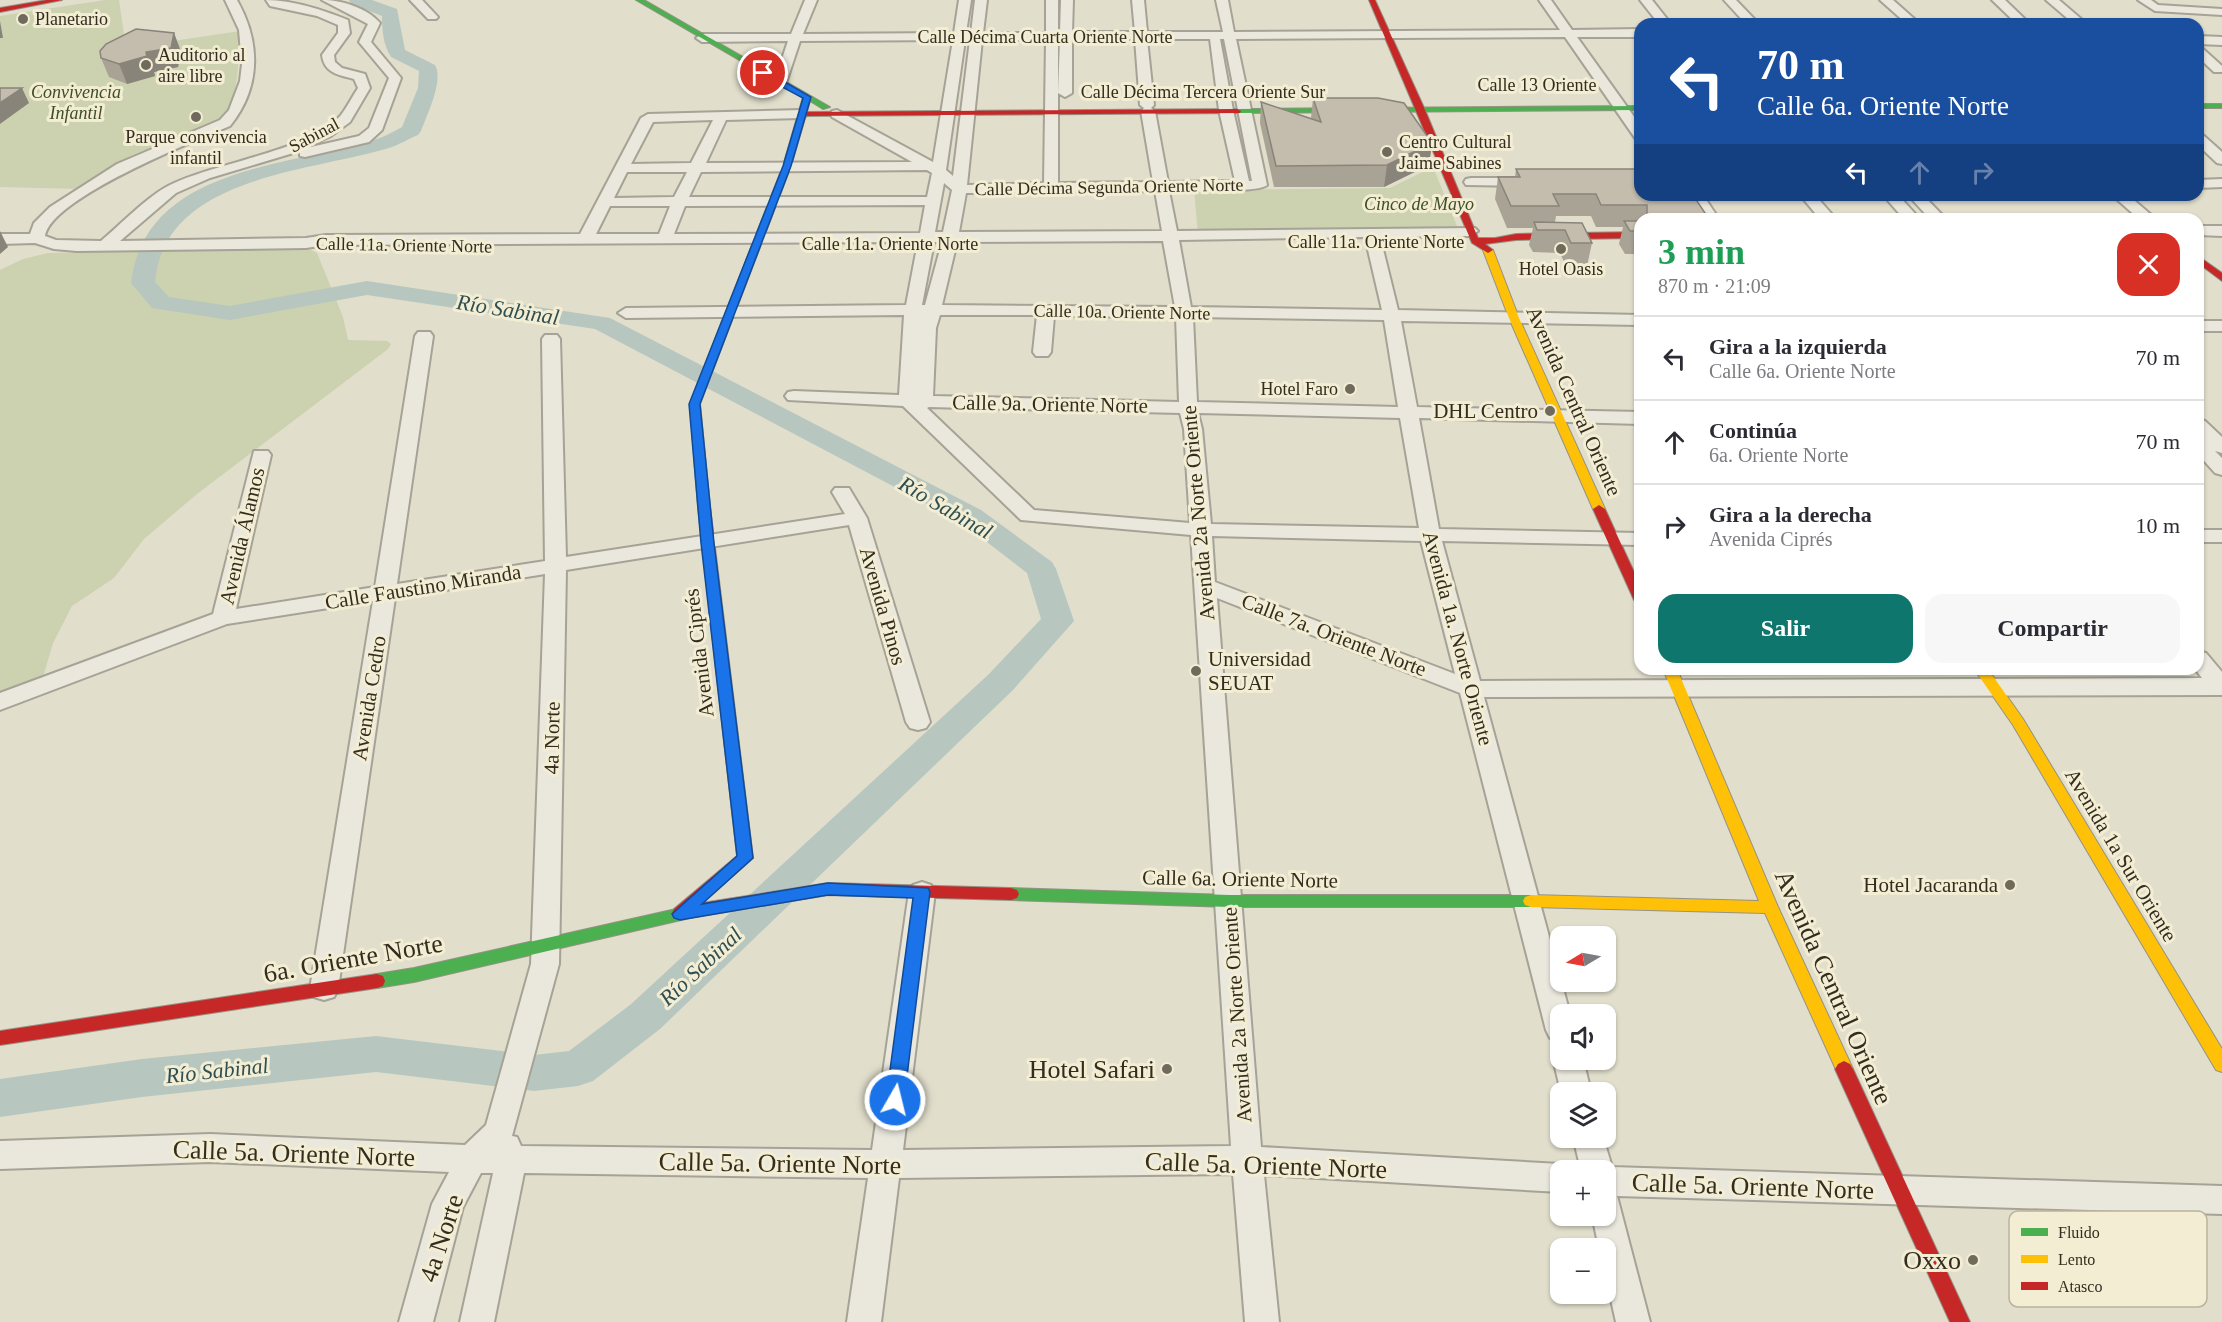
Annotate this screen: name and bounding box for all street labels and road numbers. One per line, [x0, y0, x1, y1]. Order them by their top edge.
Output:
street label: Calle Décima Cuarta Oriente Norte [918, 27, 1172, 47]
street label: Calle 13 Oriente [1478, 75, 1596, 95]
street label: Calle Décima Tercera Oriente Sur [1081, 82, 1325, 102]
street label: Sabinal [285, 113, 343, 157]
street label: Calle Décima Segunda Oriente Norte [974, 175, 1244, 199]
street label: Calle 11a. Oriente Norte [1288, 232, 1464, 252]
street label: Calle 11a. Oriente Norte [316, 233, 492, 257]
street label: Calle 11a. Oriente Norte [802, 234, 978, 254]
street label: Calle 10a. Oriente Norte [1033, 300, 1211, 324]
street label: Avenida Central Oriente [1521, 303, 1627, 499]
street label: Calle 9a. Oriente Norte [952, 390, 1148, 418]
street label: Avenida 2a Norte Oriente [1177, 404, 1219, 622]
street label: Avenida Álamos [215, 465, 269, 607]
street label: Avenida 1a. Norte Oriente [1418, 528, 1498, 748]
street label: Avenida Pinos [855, 544, 911, 668]
street label: Calle Faustino Miranda [323, 560, 523, 614]
street label: Avenida Ciprés [679, 587, 719, 719]
street label: Calle 7a. Oriente Norte [1238, 589, 1430, 681]
street label: Avenida Cedro [347, 634, 391, 762]
street label: 4a Norte [539, 701, 565, 775]
street label: Avenida 1a Sur Oriente [2060, 764, 2182, 946]
street label: Calle 6a. Oriente Norte [1142, 865, 1338, 893]
street label: Avenida Central Oriente [1769, 865, 1898, 1109]
street label: Avenida 2a Norte Oriente [1217, 906, 1257, 1124]
street label: 6a. Oriente Norte [261, 928, 445, 989]
street label: Calle 5a. Oriente Norte [172, 1135, 416, 1172]
street label: Calle 5a. Oriente Norte [658, 1147, 902, 1180]
street label: Calle 5a. Oriente Norte [1144, 1147, 1388, 1184]
street label: Calle 5a. Oriente Norte [1631, 1168, 1875, 1205]
street label: 4a Norte [414, 1191, 469, 1286]

